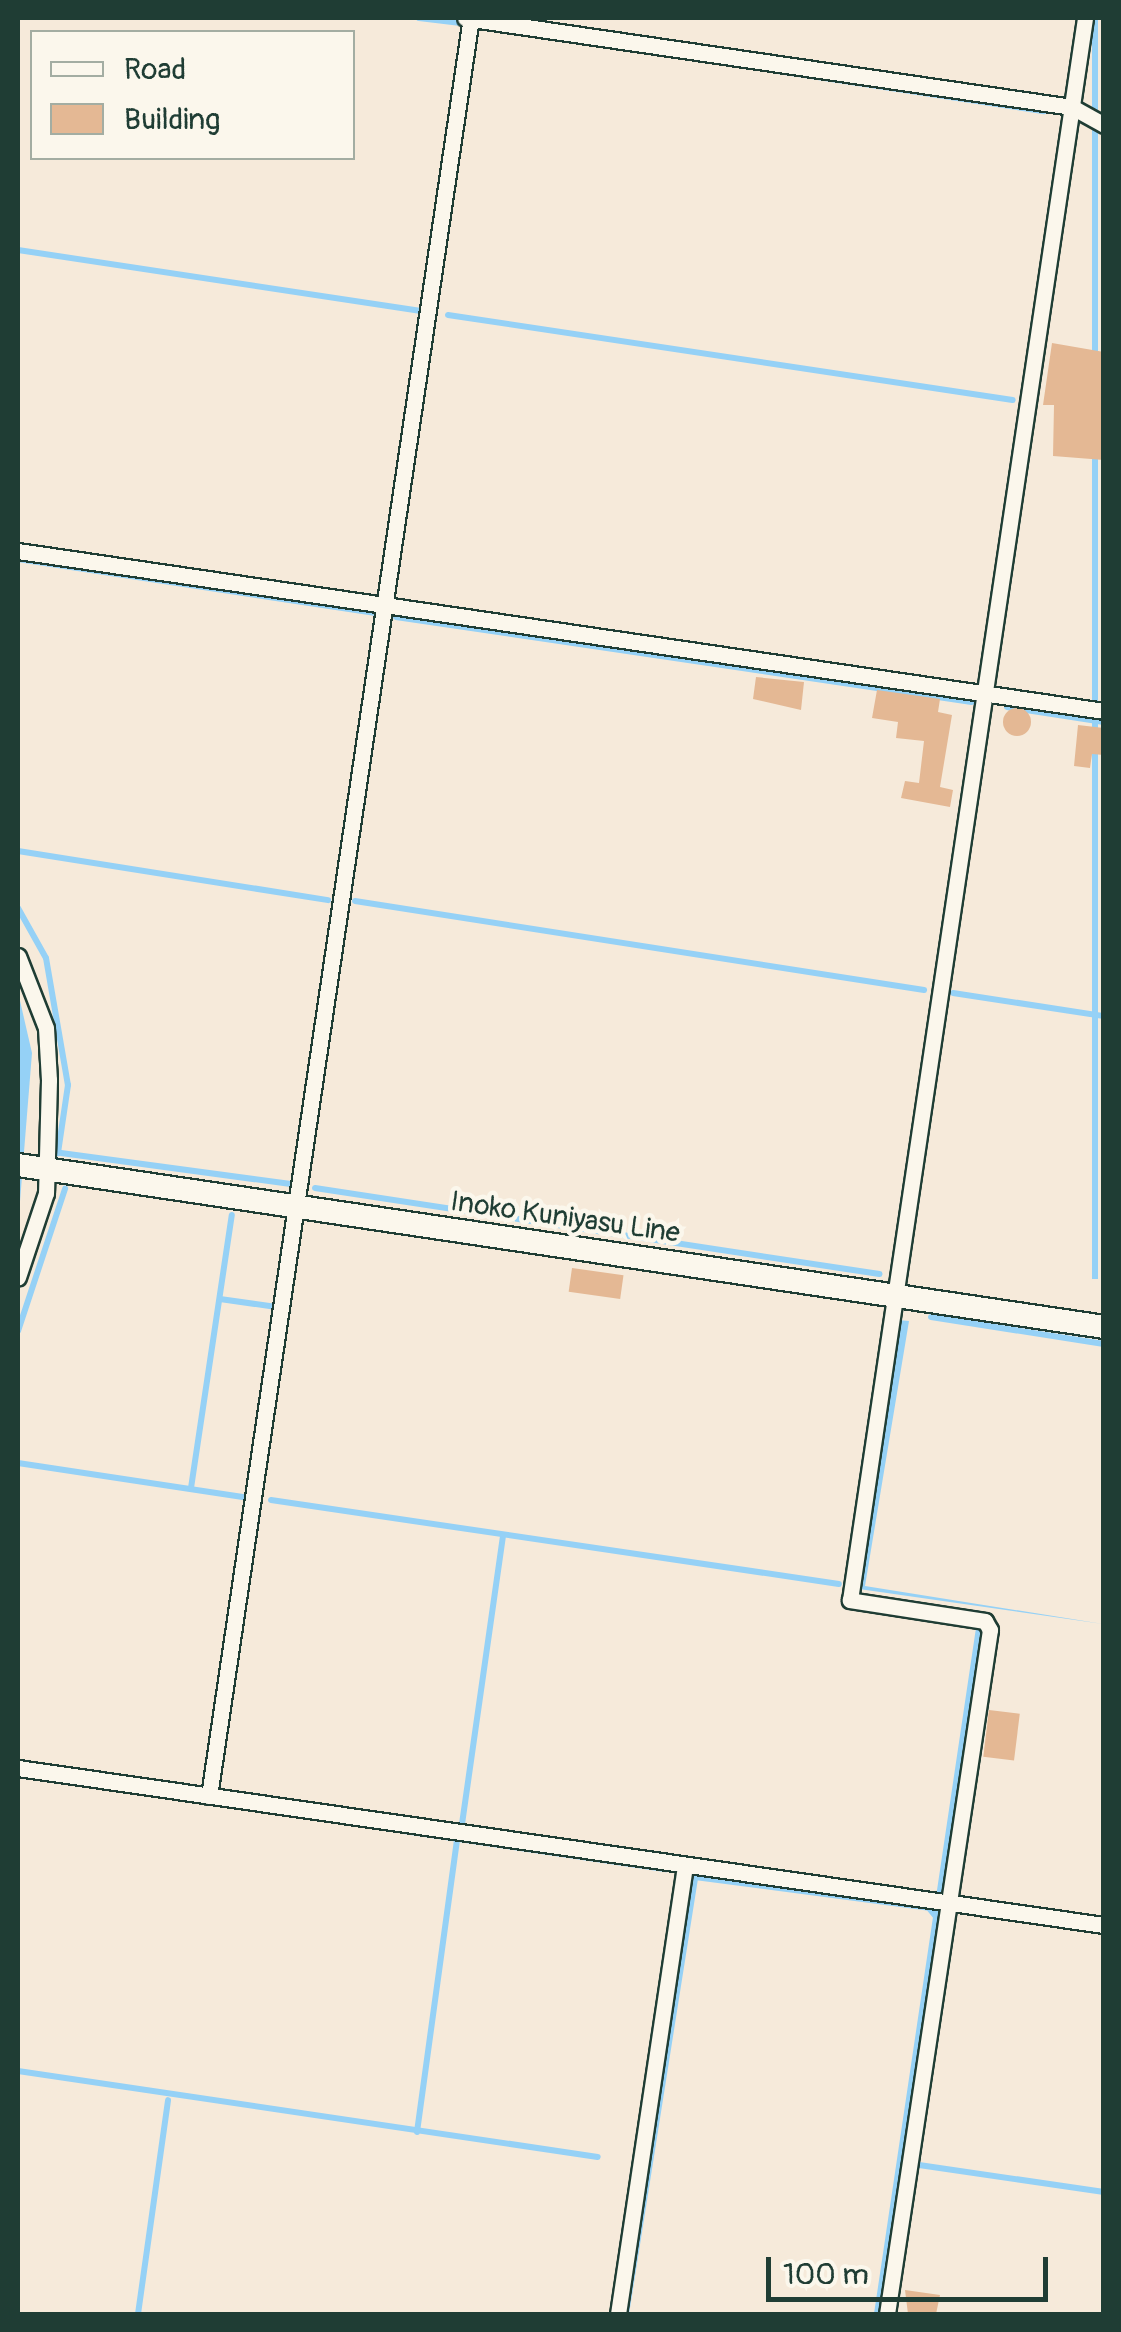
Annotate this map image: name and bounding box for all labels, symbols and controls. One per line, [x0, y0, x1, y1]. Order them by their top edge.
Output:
legend [30, 30, 355, 160]
text: Road [124, 51, 186, 88]
text: Building [124, 101, 220, 138]
street label: Inoko Kuniyasu Line [448, 1185, 682, 1251]
scale bar [771, 2237, 1054, 2299]
text: 100 m [783, 2256, 869, 2293]

